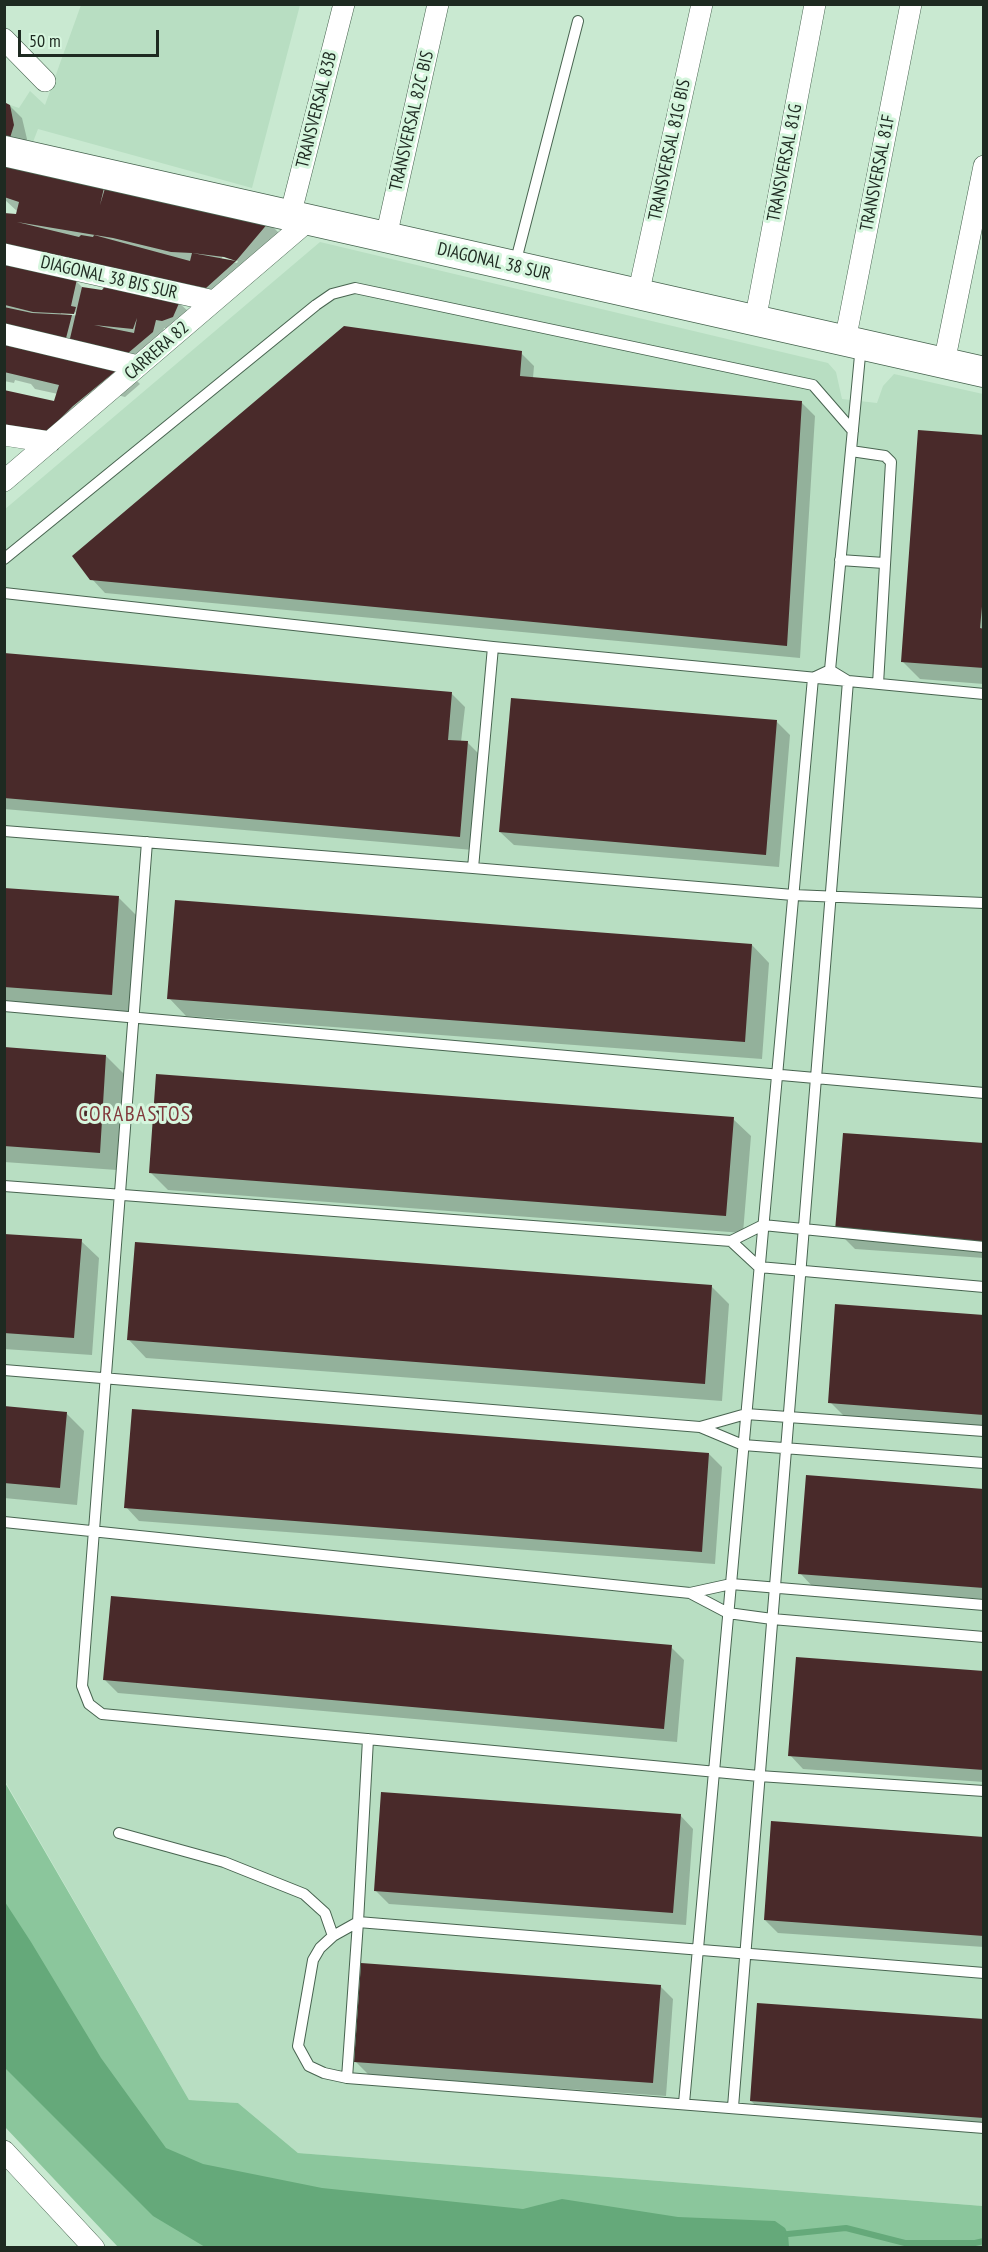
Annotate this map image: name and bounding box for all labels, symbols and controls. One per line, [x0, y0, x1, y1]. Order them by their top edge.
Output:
scale bar [21, 18, 162, 56]
text: 50 m [29, 29, 61, 52]
street label: TRANSVERSAL 82C BIS [385, 49, 439, 193]
street label: TRANSVERSAL 83B [292, 50, 342, 170]
street label: TRANSVERSAL 81G BIS [645, 78, 695, 222]
street label: TRANSVERSAL 81G [763, 102, 807, 224]
street label: TRANSVERSAL 81F [856, 113, 900, 233]
street label: DIAGONAL 38 SUR [435, 238, 553, 286]
street label: DIAGONAL 38 BIS SUR [38, 252, 180, 304]
street label: CARRERA 82 [120, 317, 194, 385]
district label: CORABASTOS [78, 1102, 192, 1128]

